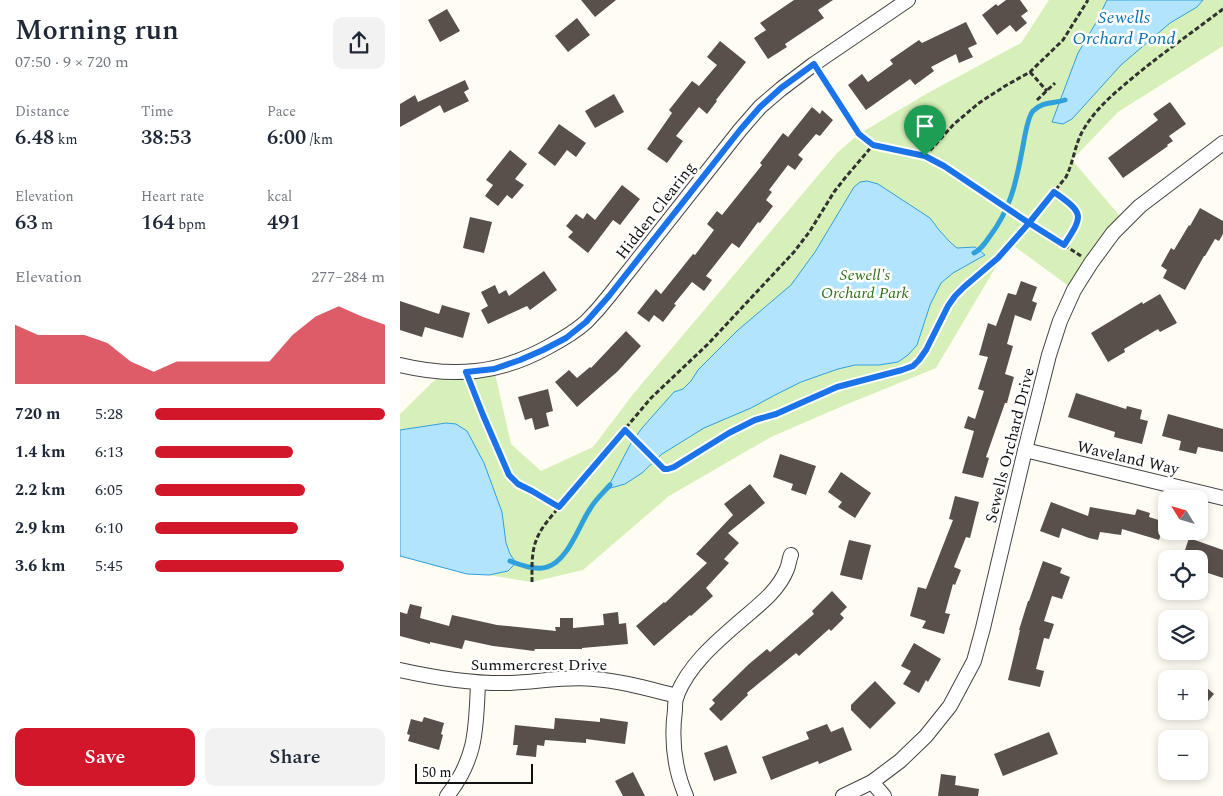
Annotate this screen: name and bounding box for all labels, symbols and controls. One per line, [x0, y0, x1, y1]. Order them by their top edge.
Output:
water label: Sewells Orchard Pond [1072, 4, 1176, 52]
text: Morning run [15, 9, 179, 52]
button: share [333, 17, 385, 69]
text: 07:50 · 9 × 720 m [15, 50, 129, 74]
text: Distance [15, 101, 70, 122]
text: Time [141, 101, 174, 122]
text: Pace [267, 101, 296, 122]
pin [904, 105, 946, 156]
icon: arrive [911, 112, 939, 140]
text: 6.48 [15, 122, 54, 154]
text: 38:53 [141, 122, 192, 154]
text: 6:00 [267, 122, 306, 154]
text: km [54, 129, 78, 150]
text: /km [306, 129, 333, 150]
street label: Hidden Clearing [610, 157, 702, 265]
text: Elevation [15, 186, 74, 207]
text: Heart rate [141, 186, 204, 207]
text: kcal [267, 186, 292, 207]
text: 63 [15, 207, 38, 239]
text: 164 [141, 207, 175, 239]
text: 491 [267, 207, 301, 239]
text: m [38, 214, 53, 235]
text: bpm [175, 214, 206, 235]
park label: Sewell's Orchard Park [821, 263, 910, 305]
text: Elevation [15, 265, 82, 289]
text: 277–284 m [311, 265, 385, 289]
street label: Sewells Orchard Drive [979, 365, 1041, 525]
text: 720 m [15, 402, 60, 426]
text: 5:28 [95, 402, 123, 426]
street label: Waveland Way [1074, 435, 1183, 482]
text: 1.4 km [15, 440, 65, 464]
text: 6:13 [95, 440, 123, 464]
text: 2.2 km [15, 478, 65, 502]
text: 6:05 [95, 478, 123, 502]
north arrow [1158, 490, 1208, 540]
map controls [1158, 490, 1208, 780]
text: 2.9 km [15, 516, 65, 540]
text: 6:10 [95, 516, 123, 540]
button: locate [1158, 550, 1208, 600]
text: 3.6 km [15, 554, 65, 578]
text: 5:45 [95, 554, 123, 578]
button: layers [1158, 610, 1208, 660]
street label: Summercrest Drive [471, 653, 607, 677]
button: + [1158, 670, 1208, 720]
button: Save [15, 728, 195, 786]
button: Share [205, 728, 385, 786]
button: − [1158, 730, 1208, 780]
scale bar [415, 761, 532, 784]
text: 50 m [422, 762, 452, 783]

